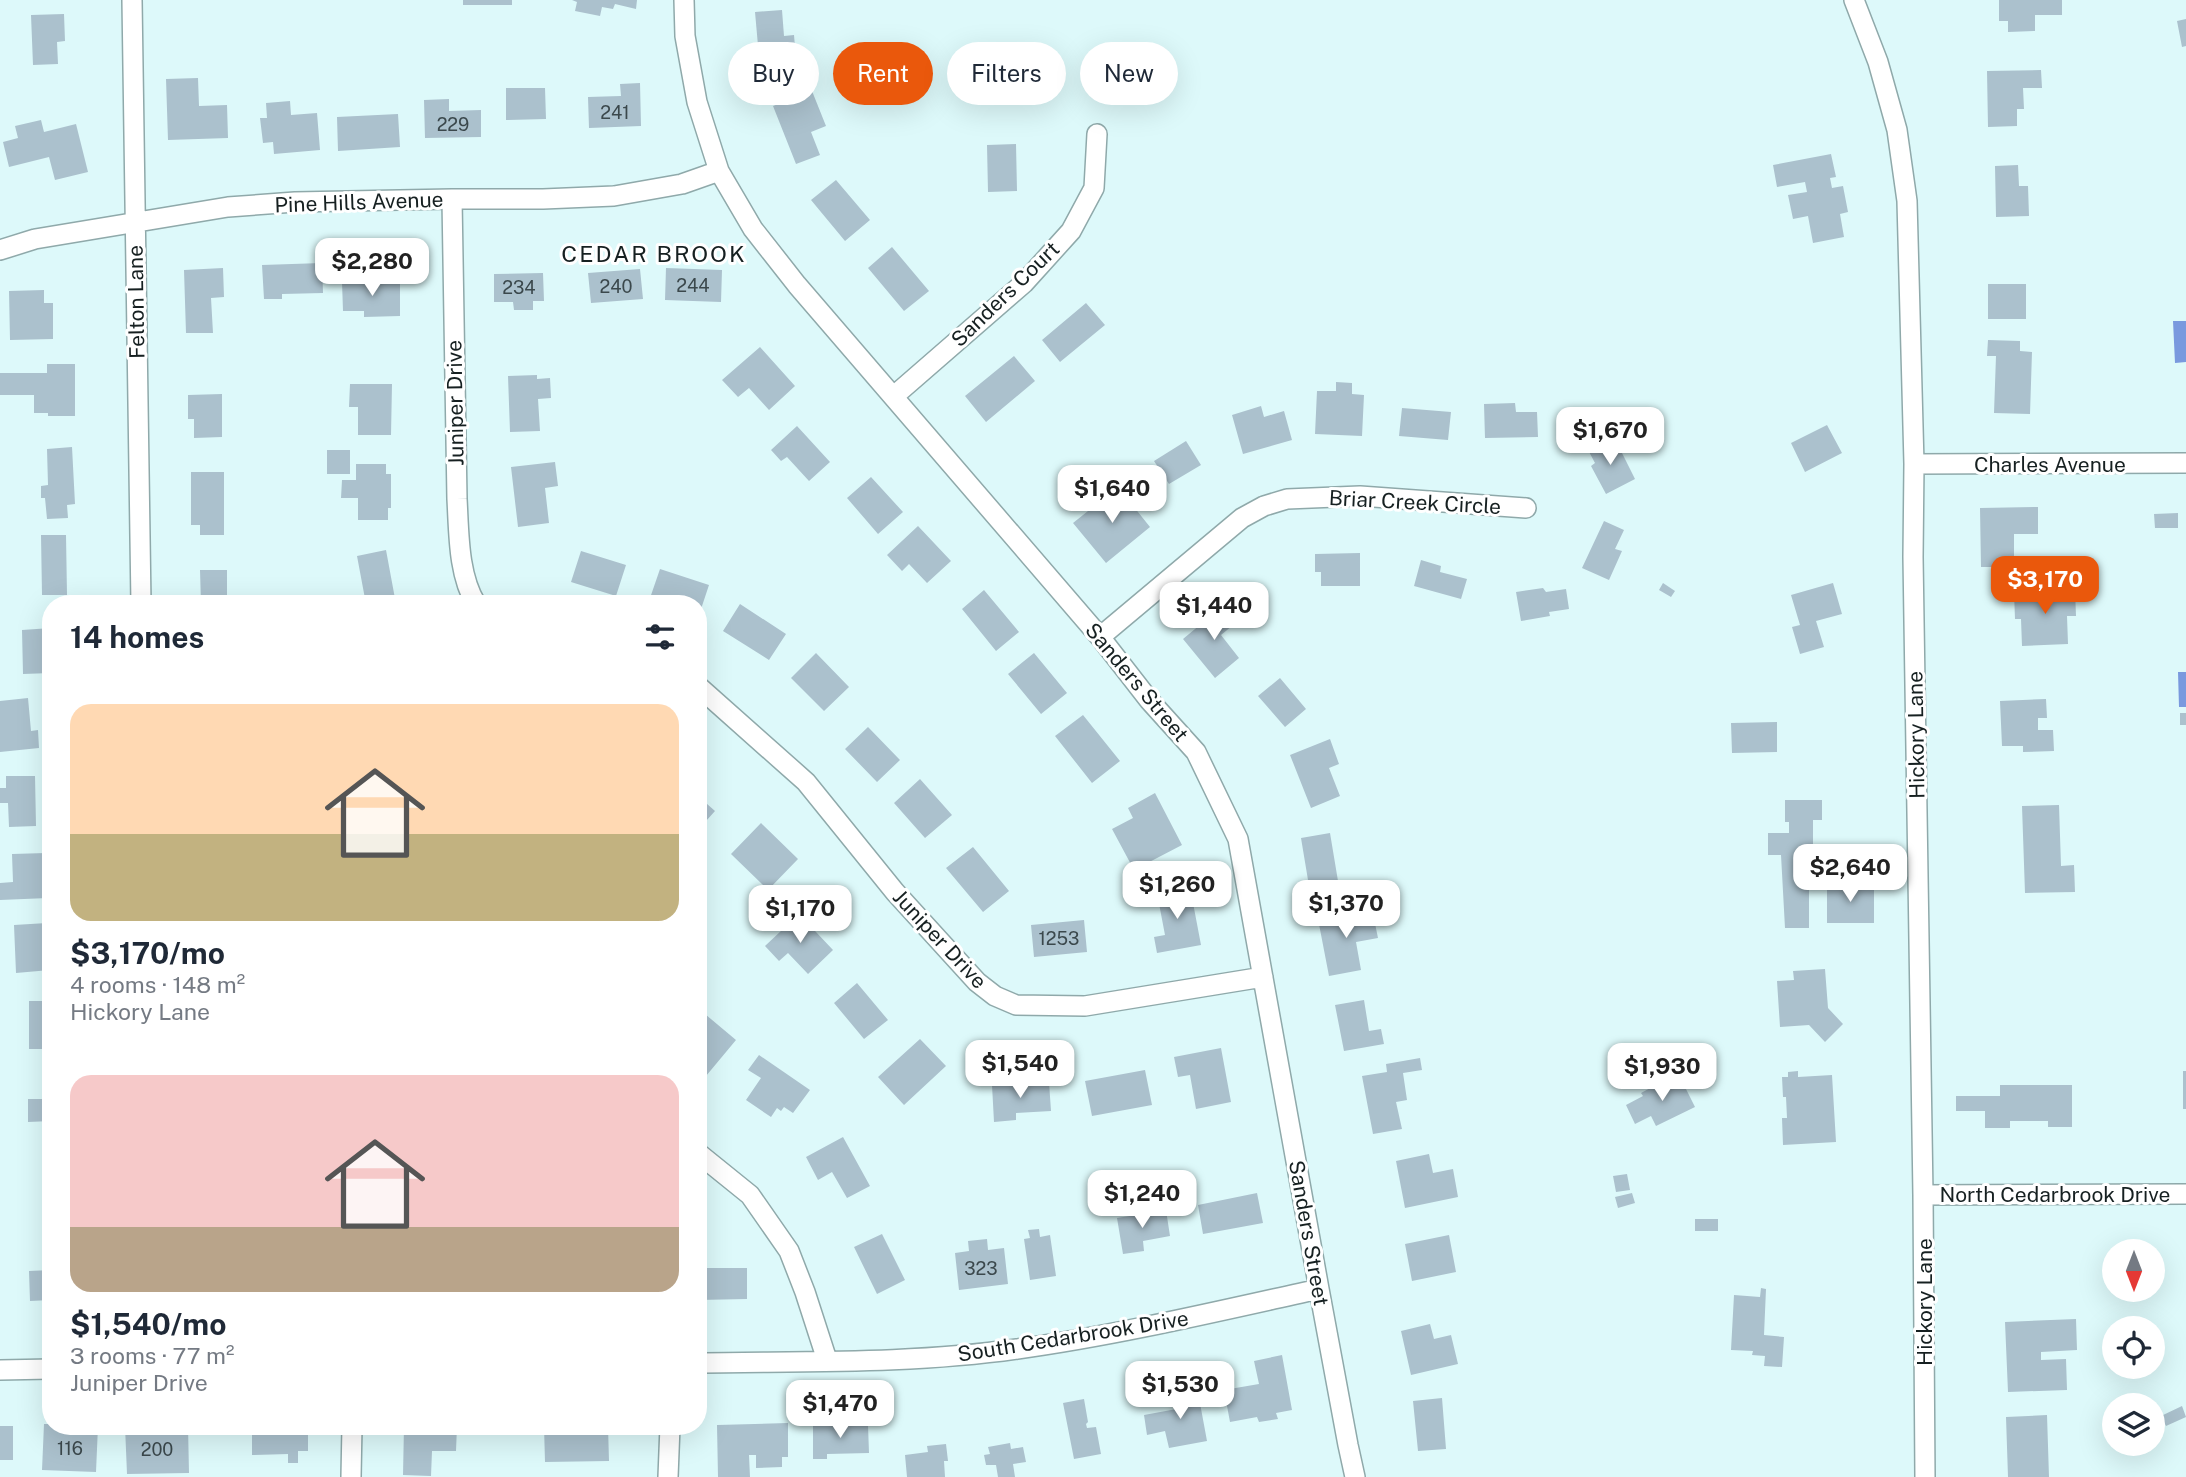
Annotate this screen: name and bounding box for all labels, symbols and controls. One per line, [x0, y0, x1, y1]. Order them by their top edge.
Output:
chip: Buy [728, 42, 819, 105]
chip: Rent [833, 42, 933, 105]
chip: Filters [947, 42, 1066, 105]
chip: New [1080, 42, 1178, 105]
house number: 241 [600, 102, 630, 123]
house number: 229 [437, 114, 469, 135]
street label: Pine Hills Avenue [274, 187, 444, 217]
street label: Sanders Court [946, 236, 1064, 352]
pin: $2,280 [315, 238, 429, 298]
district label: CEDAR BROOK [561, 240, 747, 267]
street label: Felton Lane [123, 245, 149, 359]
text: $2,280 [331, 247, 413, 274]
house number: 244 [676, 275, 710, 296]
house number: 240 [599, 276, 633, 297]
house number: 234 [502, 277, 536, 298]
street label: Juniper Drive [441, 340, 469, 466]
pin: $1,670 [1553, 407, 1667, 467]
text: $1,670 [1572, 416, 1648, 443]
street label: Charles Avenue [1974, 452, 2126, 477]
pin: $1,640 [1055, 466, 1169, 525]
text: $1,640 [1074, 474, 1150, 501]
street label: Briar Creek Circle [1328, 485, 1502, 519]
pin: $3,170 [1988, 556, 2102, 616]
text: $3,170 [2007, 565, 2083, 592]
pin: $1,440 [1157, 582, 1271, 642]
text: $1,440 [1176, 591, 1252, 618]
icon: filters [641, 618, 679, 656]
street label: Sanders Street [1080, 618, 1194, 746]
text: 14 homes [70, 619, 204, 655]
street label: Hickory Lane [1902, 671, 1930, 799]
icon: home [312, 750, 438, 876]
pin: $2,640 [1793, 844, 1907, 904]
text: $2,640 [1809, 853, 1891, 880]
pin: $1,260 [1120, 862, 1234, 921]
text: $1,260 [1139, 870, 1215, 897]
pin: $1,370 [1289, 880, 1403, 940]
street label: Juniper Drive [888, 884, 992, 994]
pin: $1,170 [743, 886, 857, 945]
text: $1,370 [1308, 889, 1384, 916]
text: $1,170 [765, 894, 835, 921]
house number: 1253 [1039, 928, 1079, 949]
text: $3,170/mo [70, 935, 225, 971]
text: 4 rooms · 148 m² [70, 971, 245, 998]
text: Hickory Lane [70, 998, 210, 1025]
pin: $1,540 [963, 1040, 1077, 1100]
pin: $1,930 [1605, 1044, 1719, 1103]
text: $1,540 [981, 1049, 1059, 1076]
text: $1,930 [1624, 1052, 1701, 1079]
icon: home [312, 1121, 438, 1247]
street label: Sanders Street [1284, 1158, 1334, 1308]
pin: $1,240 [1085, 1170, 1199, 1230]
text: $1,240 [1104, 1179, 1180, 1206]
street label: North Cedarbrook Drive [1940, 1182, 2170, 1207]
street label: Hickory Lane [1912, 1238, 1937, 1366]
north arrow [2102, 1239, 2165, 1302]
map controls [2102, 1239, 2165, 1456]
house number: 323 [964, 1258, 998, 1279]
street label: South Cedarbrook Drive [956, 1305, 1190, 1367]
text: $1,540/mo [70, 1306, 226, 1342]
button: locate [2102, 1316, 2165, 1379]
text: 3 rooms · 77 m² [70, 1342, 234, 1369]
pin: $1,530 [1123, 1362, 1237, 1421]
text: Juniper Drive [70, 1369, 208, 1396]
text: $1,530 [1141, 1370, 1219, 1397]
pin: $1,470 [783, 1380, 897, 1440]
text: $1,470 [802, 1389, 878, 1416]
button: layers [2102, 1393, 2165, 1456]
house number: 116 [57, 1438, 83, 1459]
house number: 200 [141, 1439, 173, 1460]

